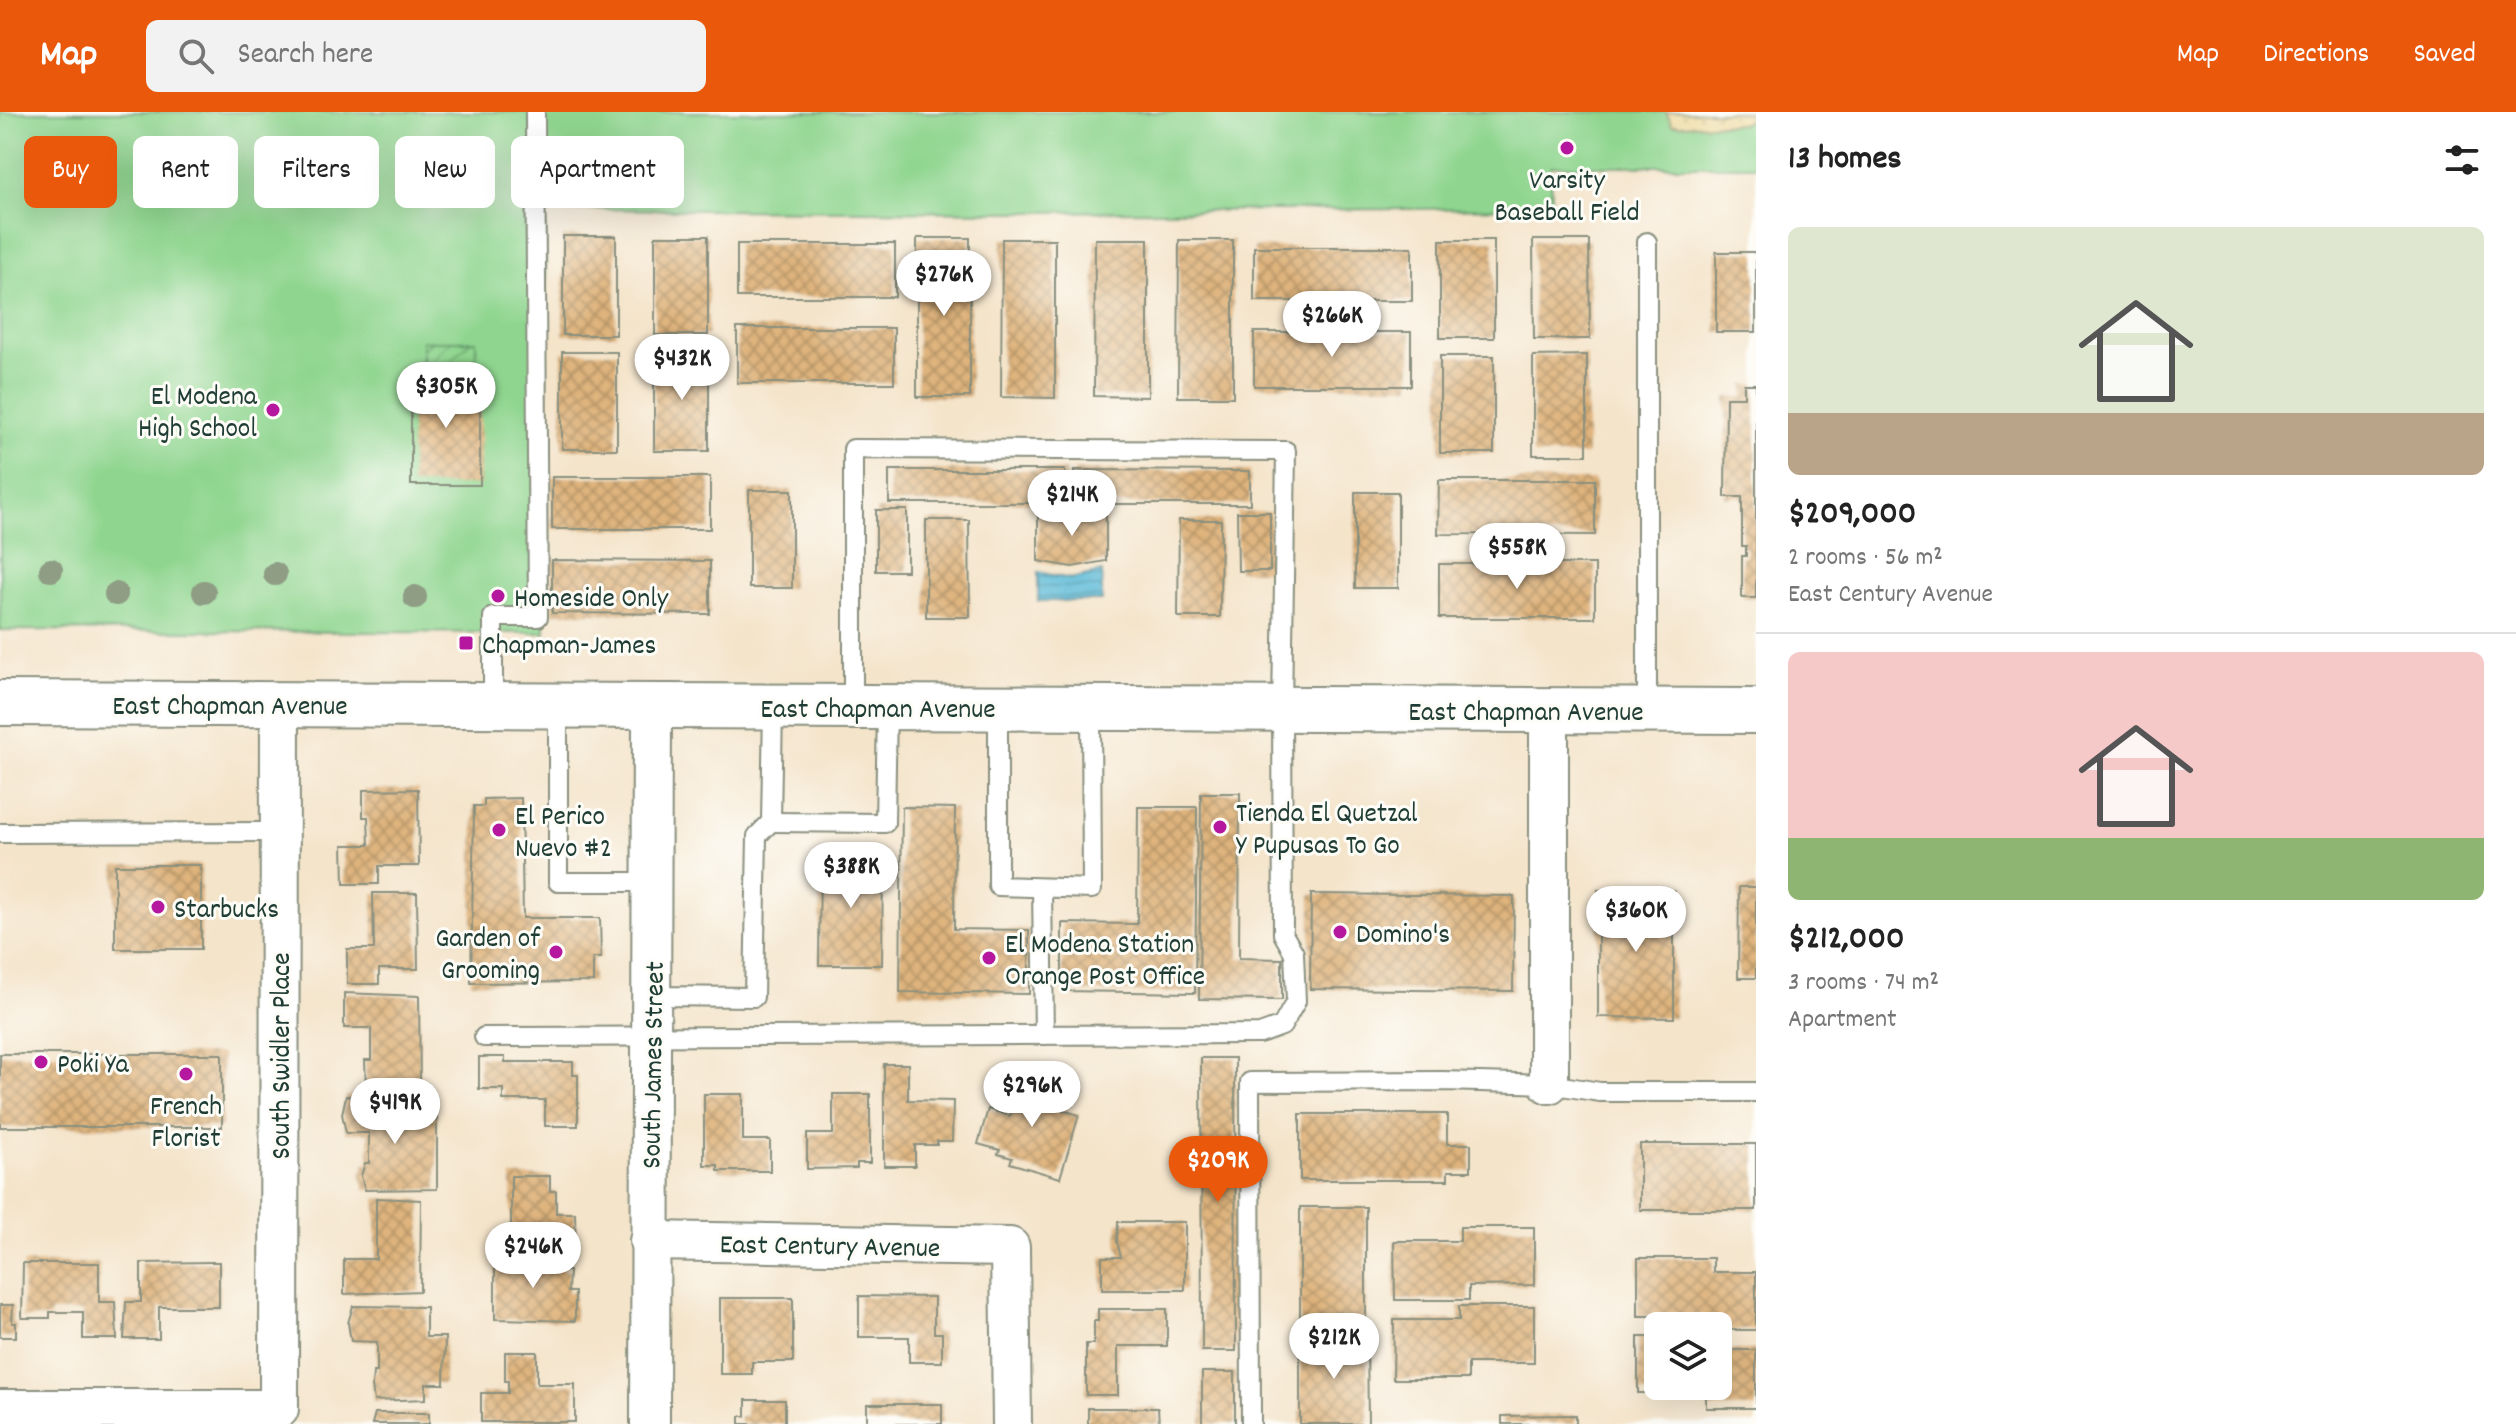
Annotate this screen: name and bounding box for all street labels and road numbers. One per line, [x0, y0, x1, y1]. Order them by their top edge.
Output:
street label: East Chapman Avenue [112, 689, 348, 729]
street label: East Chapman Avenue [760, 692, 996, 732]
street label: East Chapman Avenue [1408, 695, 1644, 735]
street label: South Swidler Place [264, 953, 304, 1159]
street label: South James Street [634, 961, 678, 1169]
street label: East Century Avenue [719, 1227, 941, 1271]

